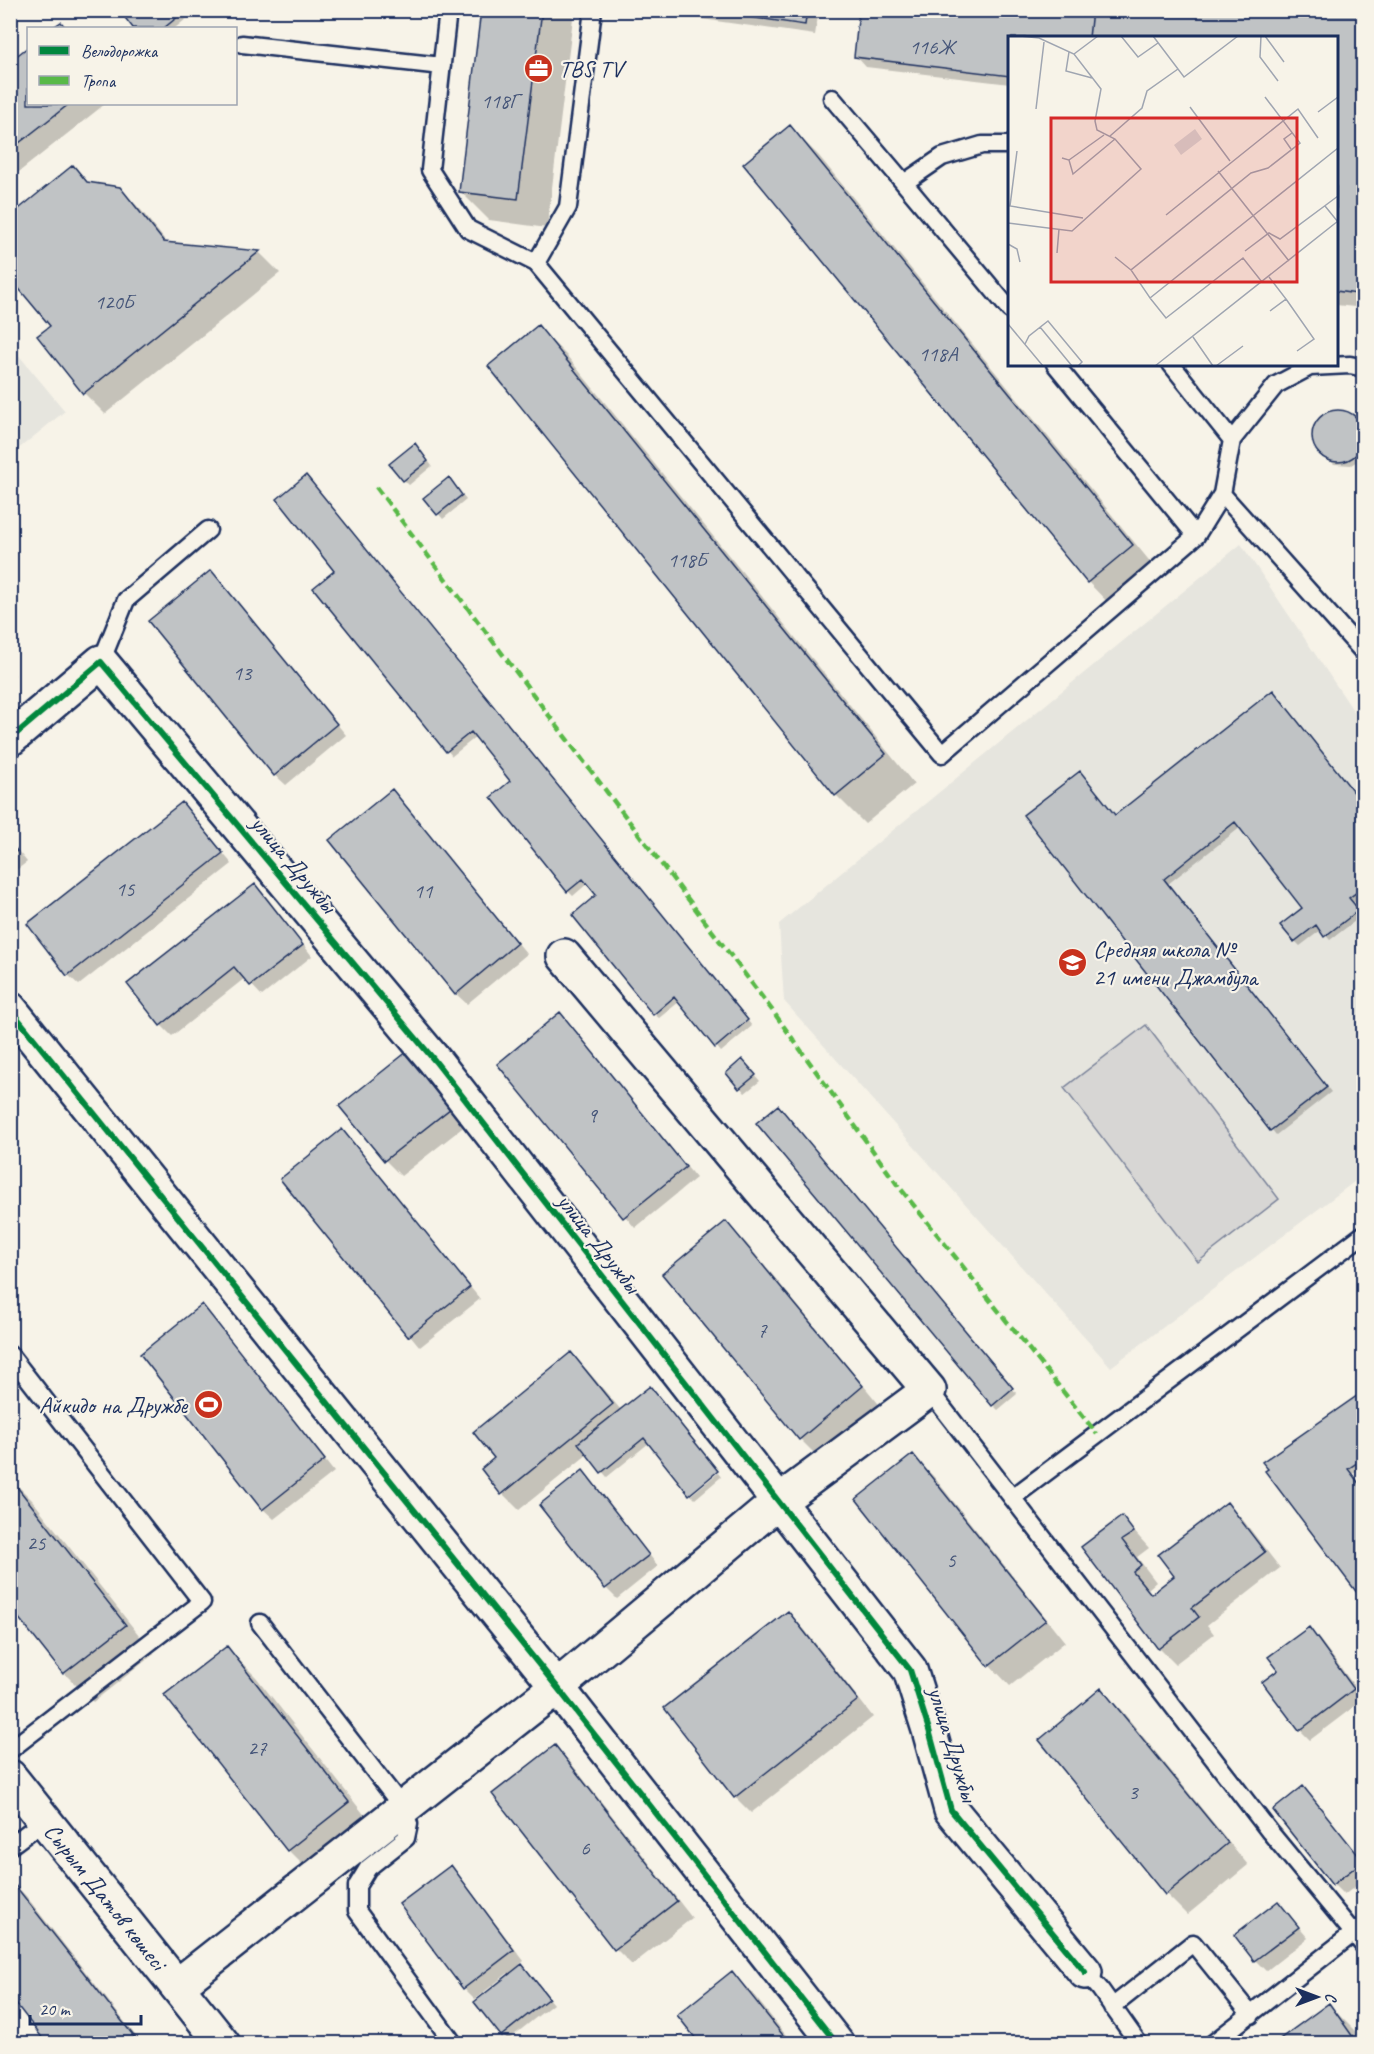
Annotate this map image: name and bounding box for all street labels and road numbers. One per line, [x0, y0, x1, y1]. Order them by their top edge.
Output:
street label: улица Дружбы [243, 807, 345, 921]
street label: улица Дружбы [549, 1185, 649, 1301]
street label: улица Дружбы [921, 1681, 985, 1807]
street label: Сырым Датов көшесі [38, 1817, 175, 1978]

